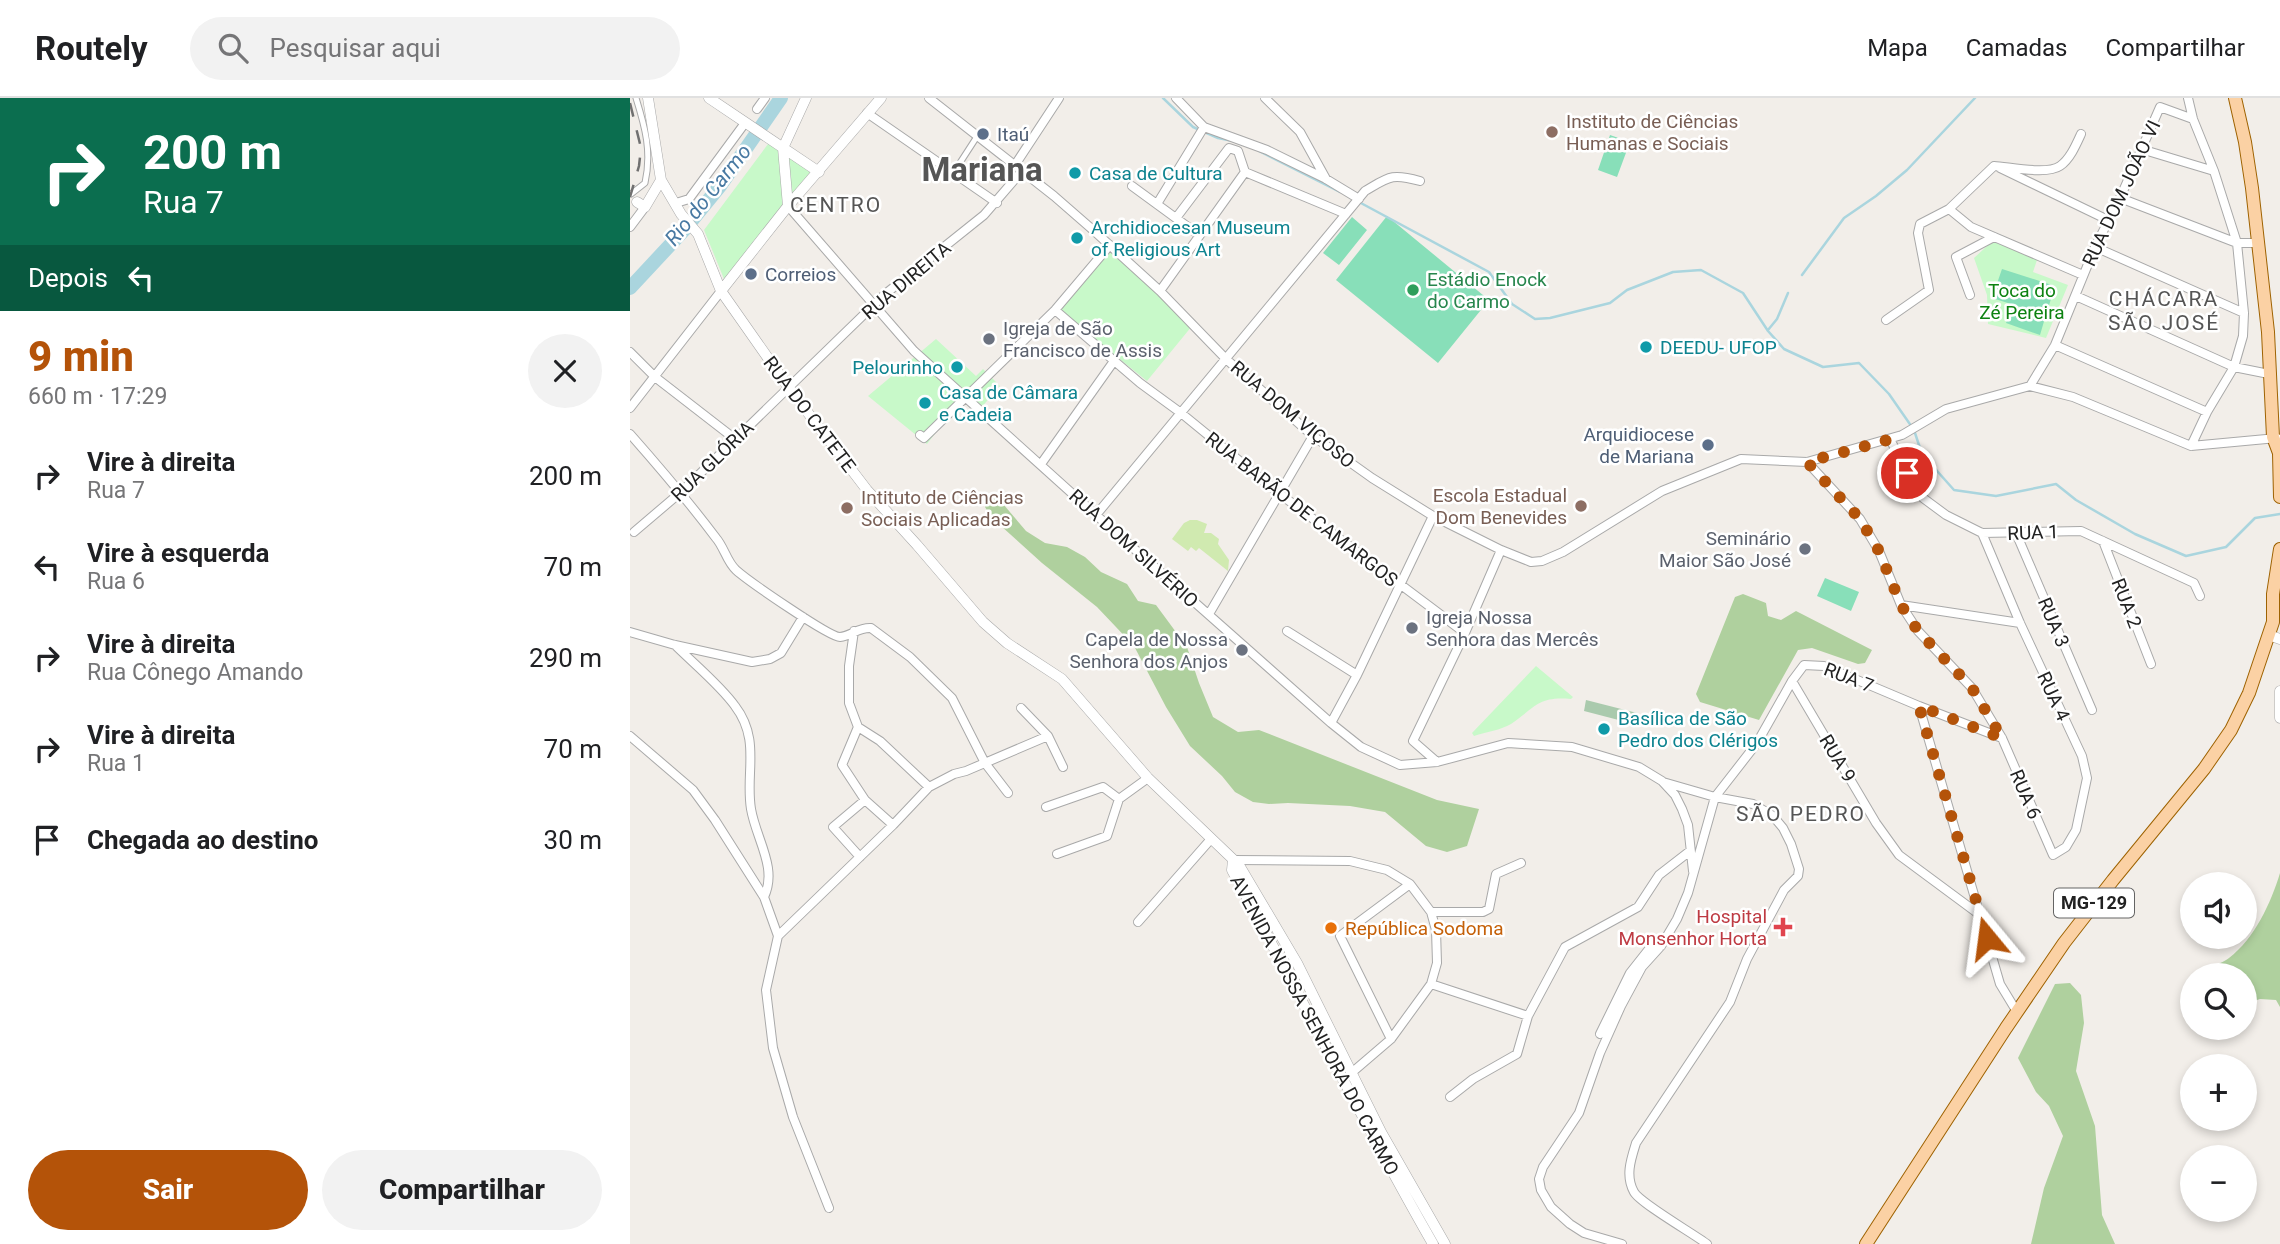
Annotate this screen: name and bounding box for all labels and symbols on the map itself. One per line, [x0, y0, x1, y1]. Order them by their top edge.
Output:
place label: Instituto de Ciências Humanas e Sociais [1566, 110, 1738, 155]
street label: RUA DOM JOÃO VI [2078, 117, 2165, 270]
place label: Itaú [997, 123, 1029, 146]
marker: Instituto de Ciências Humanas e Sociais [1544, 124, 1560, 140]
marker: Itaú [975, 126, 991, 142]
water label: Rio do Carmo [660, 140, 756, 250]
district label: Mariana [921, 150, 1043, 189]
place label: Casa de Cultura [1089, 162, 1223, 185]
marker: Casa de Cultura [1067, 165, 1083, 181]
district label: CENTRO [790, 193, 882, 217]
place label: Archidiocesan Museum of Religious Art [1091, 216, 1290, 261]
marker: Archidiocesan Museum of Religious Art [1069, 230, 1085, 246]
street label: RUA DIREITA [857, 236, 956, 324]
place label: Correios [765, 263, 836, 286]
marker: Correios [743, 266, 759, 282]
place label: Estádio Enock do Carmo [1427, 268, 1547, 313]
park label: Toca do Zé Pereira [1979, 279, 2065, 324]
marker: Estádio Enock do Carmo [1405, 282, 1421, 298]
district label: CHÁCARA SÃO JOSÉ [2108, 287, 2220, 335]
place label: Igreja de São Francisco de Assis [1003, 317, 1162, 362]
marker: Igreja de São Francisco de Assis [981, 331, 997, 347]
place label: DEEDU- UFOP [1660, 336, 1777, 359]
marker: DEEDU- UFOP [1638, 339, 1654, 355]
street label: RUA DO CATETE [759, 352, 861, 477]
place label: Pelourinho [852, 356, 943, 379]
street label: RUA DOM VIÇOSO [1226, 356, 1359, 473]
marker: Pelourinho [949, 359, 965, 375]
place label: Casa de Câmara e Cadeia [939, 381, 1078, 426]
marker: Casa de Câmara e Cadeia [917, 395, 933, 411]
street label: RUA GLÓRIA [666, 416, 759, 506]
place label: Arquidiocese de Mariana [1583, 423, 1694, 468]
street label: RUA BARÃO DE CAMARGOS [1201, 427, 1402, 592]
marker: Arquidiocese de Mariana [1700, 437, 1716, 453]
pin [1877, 443, 1937, 503]
street label: RUA DOM SILVÉRIO [1064, 484, 1203, 612]
place label: Escola Estadual Dom Benevides [1433, 484, 1567, 529]
place label: Intituto de Ciências Sociais Aplicadas [861, 486, 1024, 531]
marker: Escola Estadual Dom Benevides [1573, 498, 1589, 514]
marker: Intituto de Ciências Sociais Aplicadas [839, 500, 855, 516]
street label: RUA 1 [2007, 520, 2059, 545]
place label: Seminário Maior São José [1659, 527, 1791, 572]
marker: Seminário Maior São José [1797, 541, 1813, 557]
street label: RUA 2 [2107, 575, 2147, 631]
street label: RUA 3 [2033, 594, 2074, 650]
place label: Igreja Nossa Senhora das Mercês [1426, 606, 1599, 651]
marker: Igreja Nossa Senhora das Mercês [1404, 620, 1420, 636]
place label: Capela de Nossa Senhora dos Anjos [1070, 628, 1228, 673]
marker: Capela de Nossa Senhora dos Anjos [1234, 642, 1250, 658]
street label: RUA 7 [1821, 657, 1877, 697]
street label: RUA 4 [2032, 668, 2075, 725]
place label: Basílica de São Pedro dos Clérigos [1618, 707, 1778, 752]
marker: Basílica de São Pedro dos Clérigos [1596, 721, 1612, 737]
street label: RUA 9 [1814, 730, 1861, 786]
street label: RUA 6 [2005, 766, 2046, 822]
district label: SÃO PEDRO [1736, 802, 1866, 826]
street label: AVENIDA NOSSA SENHORA DO CARMO [1225, 871, 1404, 1179]
road number: MG-129 [2054, 888, 2134, 918]
position arrow [1950, 901, 2024, 975]
place label: Hospital Monsenhor Horta [1618, 905, 1767, 950]
place label: República Sodoma [1345, 917, 1504, 940]
marker: Hospital Monsenhor Horta [1773, 917, 1793, 937]
marker: República Sodoma [1323, 920, 1339, 936]

